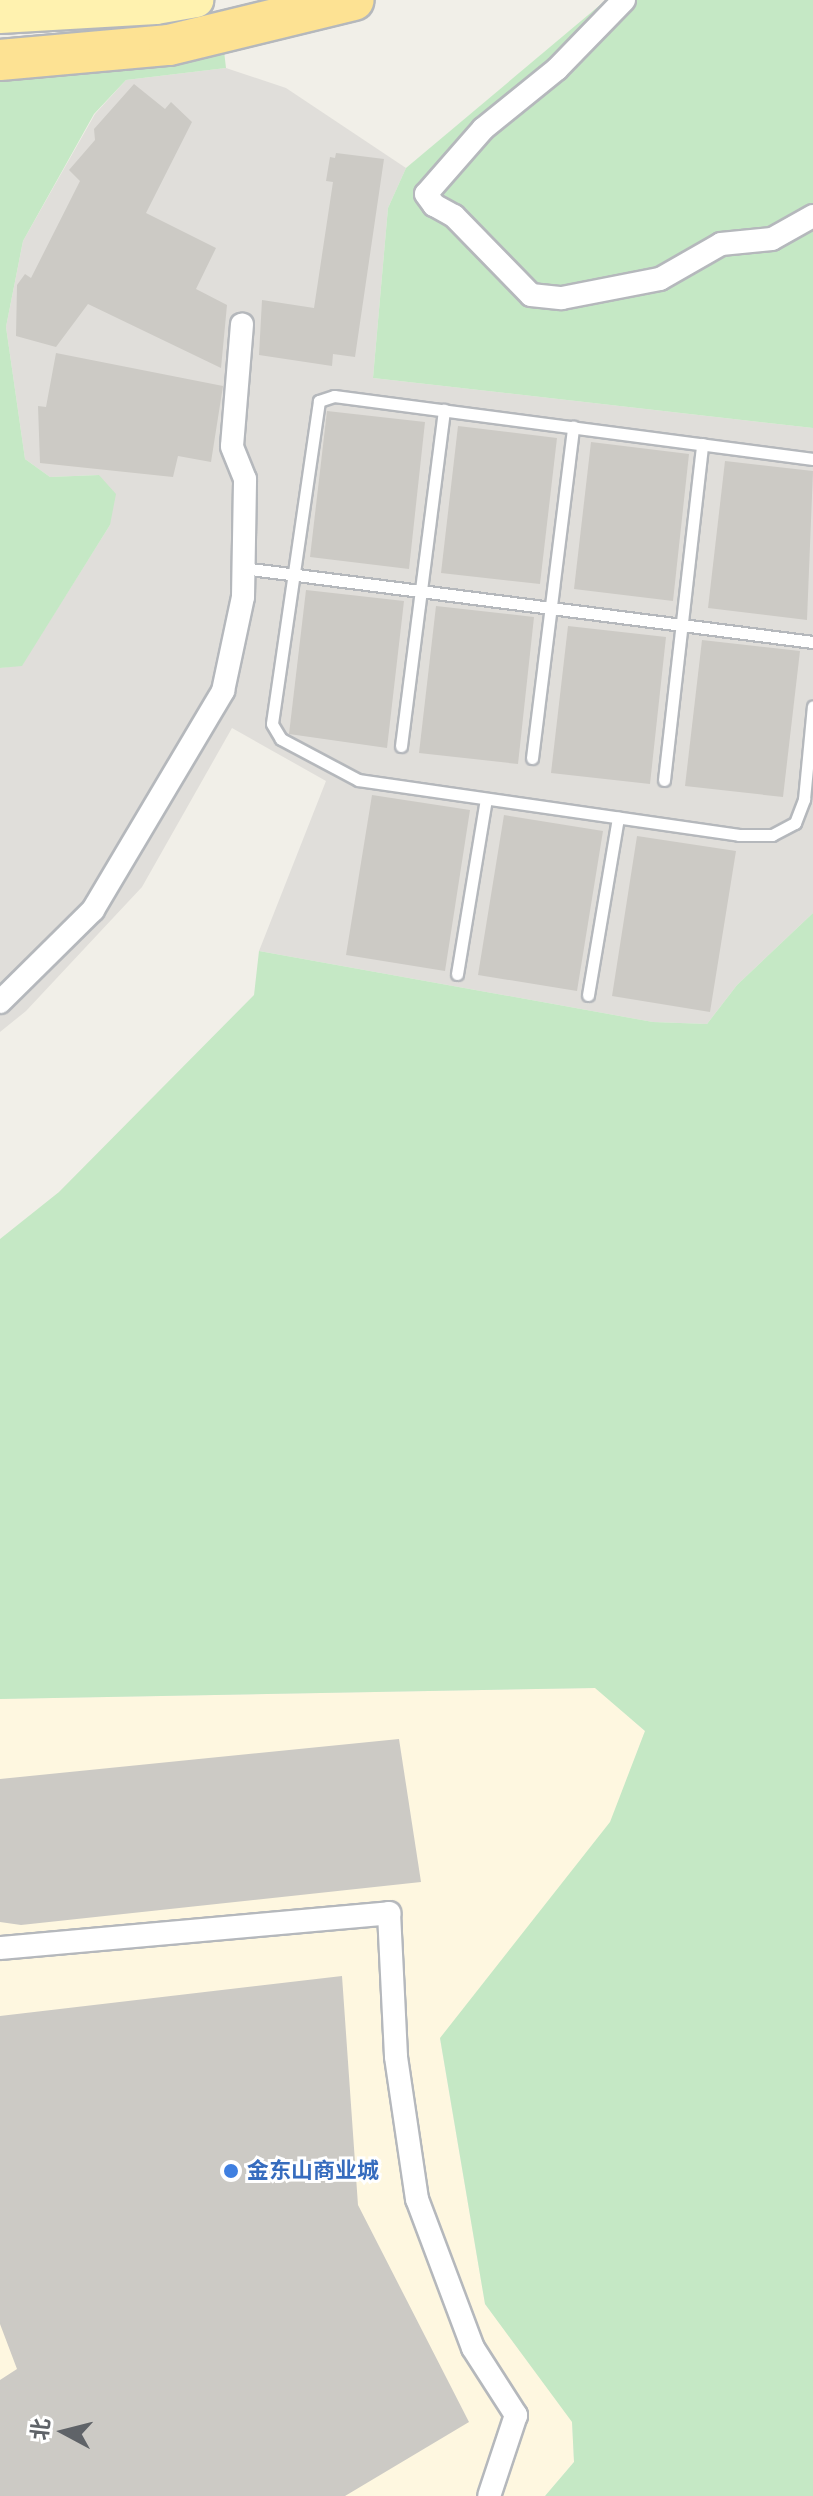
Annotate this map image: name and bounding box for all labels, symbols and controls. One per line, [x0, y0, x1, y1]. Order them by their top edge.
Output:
place label: 金东山商业城 [247, 2158, 379, 2184]
marker: 金东山商业城 [222, 2162, 240, 2180]
north arrow [24, 2392, 104, 2472]
text: 北 [23, 2416, 57, 2442]

